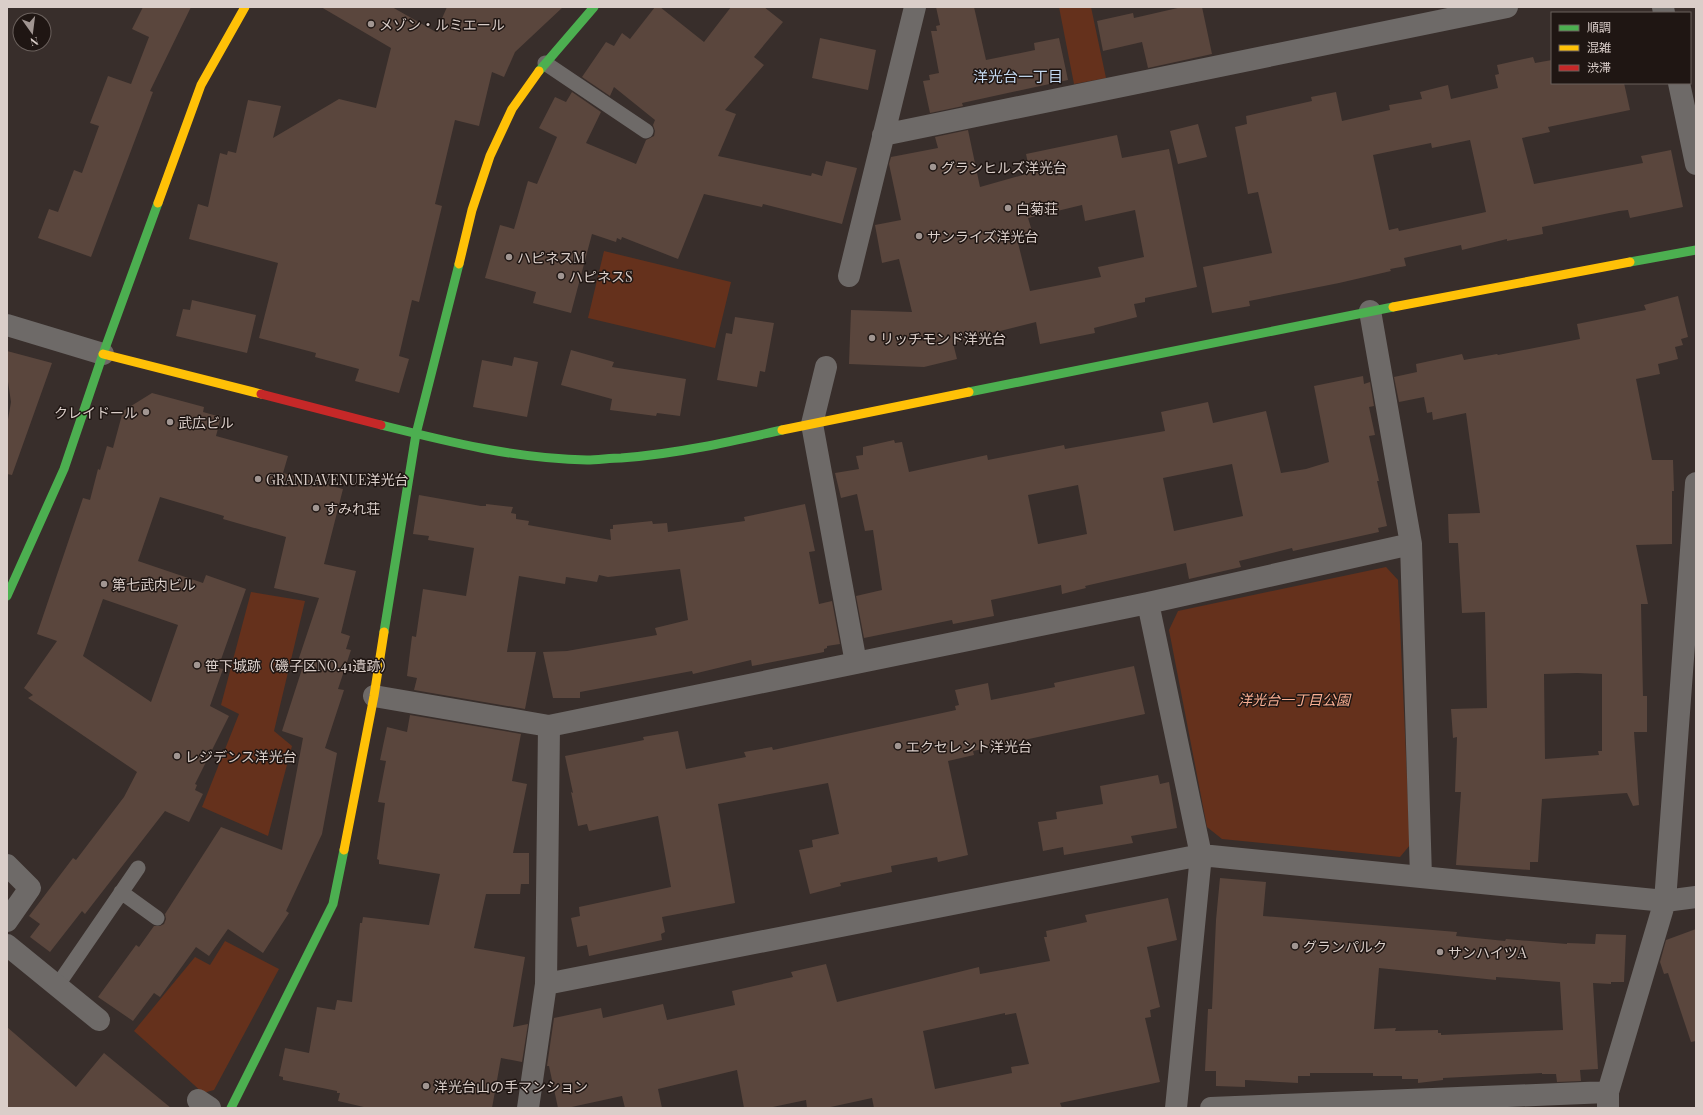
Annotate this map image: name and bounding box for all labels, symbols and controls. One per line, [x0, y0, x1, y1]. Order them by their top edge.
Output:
north arrow [12, 12, 52, 52]
legend [1551, 12, 1691, 84]
place label: メゾン・ルミエール [379, 15, 505, 34]
marker: メゾン・ルミエール [366, 19, 376, 29]
text: 順調 [1587, 19, 1611, 35]
text: N [29, 34, 40, 50]
text: 混雑 [1587, 39, 1611, 55]
text: 渋滞 [1587, 59, 1611, 75]
district label: 洋光台一丁目 [973, 66, 1063, 86]
place label: グランヒルズ洋光台 [941, 158, 1067, 177]
marker: グランヒルズ洋光台 [928, 162, 938, 172]
place label: 白菊荘 [1016, 199, 1058, 218]
marker: 白菊荘 [1003, 203, 1013, 213]
place label: サンライズ洋光台 [927, 227, 1039, 246]
marker: サンライズ洋光台 [914, 231, 924, 241]
place label: ハピネスM [517, 248, 585, 267]
marker: ハピネスM [504, 252, 514, 262]
place label: ハピネスS [569, 267, 633, 286]
marker: ハピネスS [556, 271, 566, 281]
place label: リッチモンド洋光台 [880, 329, 1006, 348]
marker: リッチモンド洋光台 [867, 333, 877, 343]
place label: クレイドール [54, 403, 138, 422]
marker: クレイドール [141, 407, 151, 417]
place label: 武広ビル [178, 413, 234, 432]
marker: 武広ビル [165, 417, 175, 427]
place label: GRANDAVENUE洋光台 [266, 470, 409, 489]
marker: GRANDAVENUE洋光台 [253, 474, 263, 484]
place label: すみれ荘 [324, 499, 380, 518]
marker: すみれ荘 [311, 503, 321, 513]
place label: 第七武内ビル [112, 575, 196, 594]
marker: 第七武内ビル [99, 579, 109, 589]
place label: 笹下城跡（磯子区NO.41遺跡） [205, 656, 395, 675]
marker: 笹下城跡（磯子区NO.41遺跡） [192, 660, 202, 670]
park label: 洋光台一丁目公園 [1238, 690, 1352, 709]
place label: エクセレント洋光台 [906, 737, 1032, 756]
marker: エクセレント洋光台 [893, 741, 903, 751]
place label: レジデンス洋光台 [185, 747, 297, 766]
marker: レジデンス洋光台 [172, 751, 182, 761]
place label: グランパルク [1303, 937, 1387, 956]
marker: グランパルク [1290, 941, 1300, 951]
place label: サンハイツA [1448, 943, 1527, 962]
marker: サンハイツA [1435, 947, 1445, 957]
place label: 洋光台山の手マンション [434, 1077, 588, 1096]
marker: 洋光台山の手マンション [421, 1081, 431, 1091]

